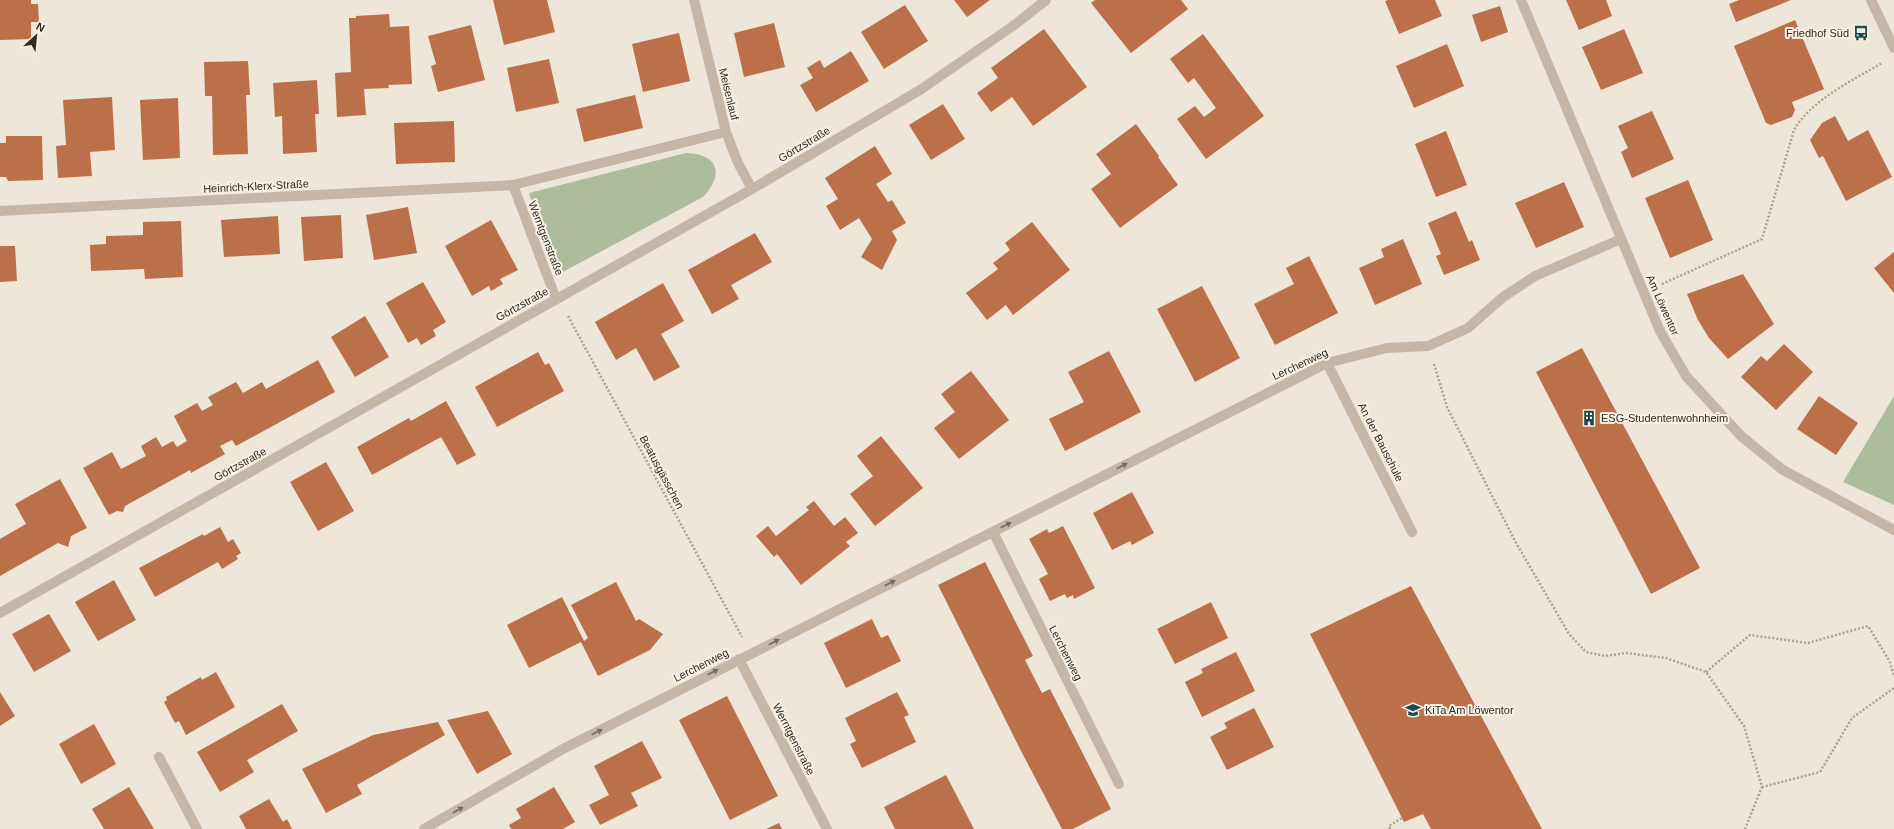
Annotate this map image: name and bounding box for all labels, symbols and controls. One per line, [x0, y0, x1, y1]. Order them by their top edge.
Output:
north arrow [16, 16, 56, 56]
text: N [34, 20, 47, 34]
bus stop icon: Friedhof Süd [1852, 24, 1870, 42]
place label: Friedhof Süd [1786, 27, 1849, 39]
street label: Meisenlauf [717, 67, 741, 122]
street label: Görtzstraße [776, 124, 832, 164]
street label: Heinrich-Klerx-Straße [203, 177, 309, 195]
street label: Werntgenstraße [526, 199, 566, 277]
street label: Am Löwentor [1644, 273, 1682, 337]
street label: Görtzstraße [494, 285, 550, 323]
street label: Lerchenweg [1270, 346, 1330, 382]
street label: An der Bauschule [1356, 401, 1406, 483]
building icon: ESG-Studentenwohnheim [1580, 409, 1598, 427]
place label: ESG-Studentenwohnheim [1601, 412, 1728, 424]
street label: Beatusgässchen [638, 433, 686, 511]
street label: Görtzstraße [212, 445, 268, 483]
one-way arrow [1117, 463, 1128, 470]
one-way arrow [1001, 522, 1012, 528]
one-way arrow [884, 580, 896, 587]
street label: Lerchenweg [1047, 624, 1085, 682]
one-way arrow [768, 638, 780, 645]
street label: Lerchenweg [672, 646, 730, 684]
one-way arrow [707, 669, 719, 676]
street label: Werntgenstraße [771, 701, 817, 777]
school or university icon: KiTa Am Löwentor [1404, 701, 1422, 719]
place label: KiTa Am Löwentor [1425, 704, 1514, 716]
one-way arrow [592, 729, 603, 735]
one-way arrow [452, 806, 464, 813]

